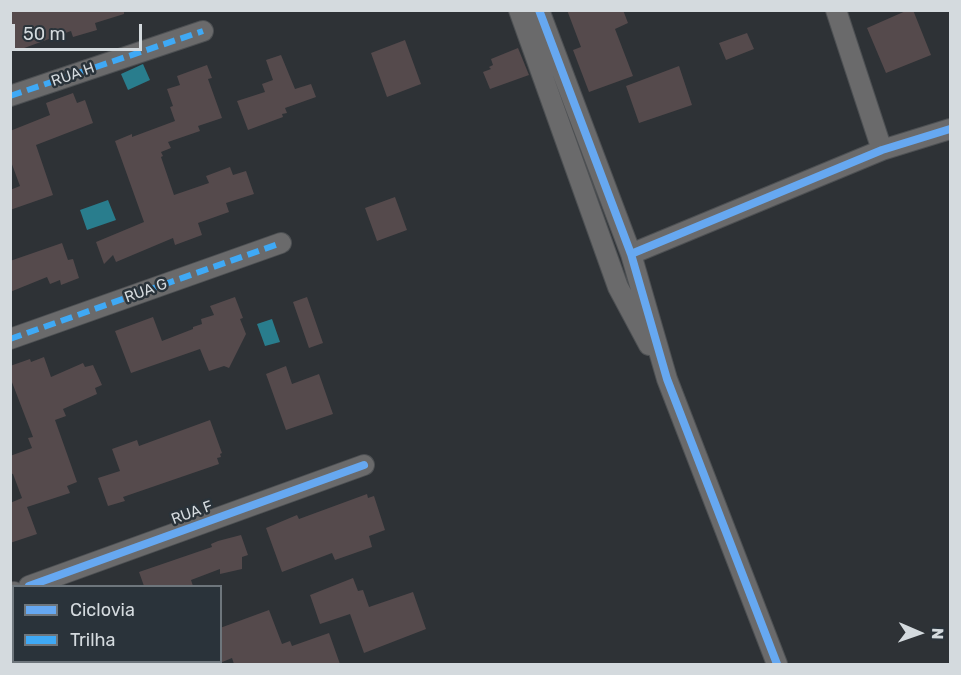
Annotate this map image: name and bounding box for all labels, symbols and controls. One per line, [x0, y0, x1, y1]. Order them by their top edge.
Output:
scale bar [15, 12, 146, 50]
text: 50 m [23, 23, 66, 45]
street label: RUA H [49, 59, 97, 91]
street label: RUA G [122, 275, 170, 307]
street label: RUA F [169, 497, 215, 529]
legend [12, 585, 222, 663]
text: Ciclovia [70, 599, 135, 621]
north arrow [889, 603, 949, 663]
text: N [928, 628, 947, 640]
text: Trilha [70, 629, 115, 651]

